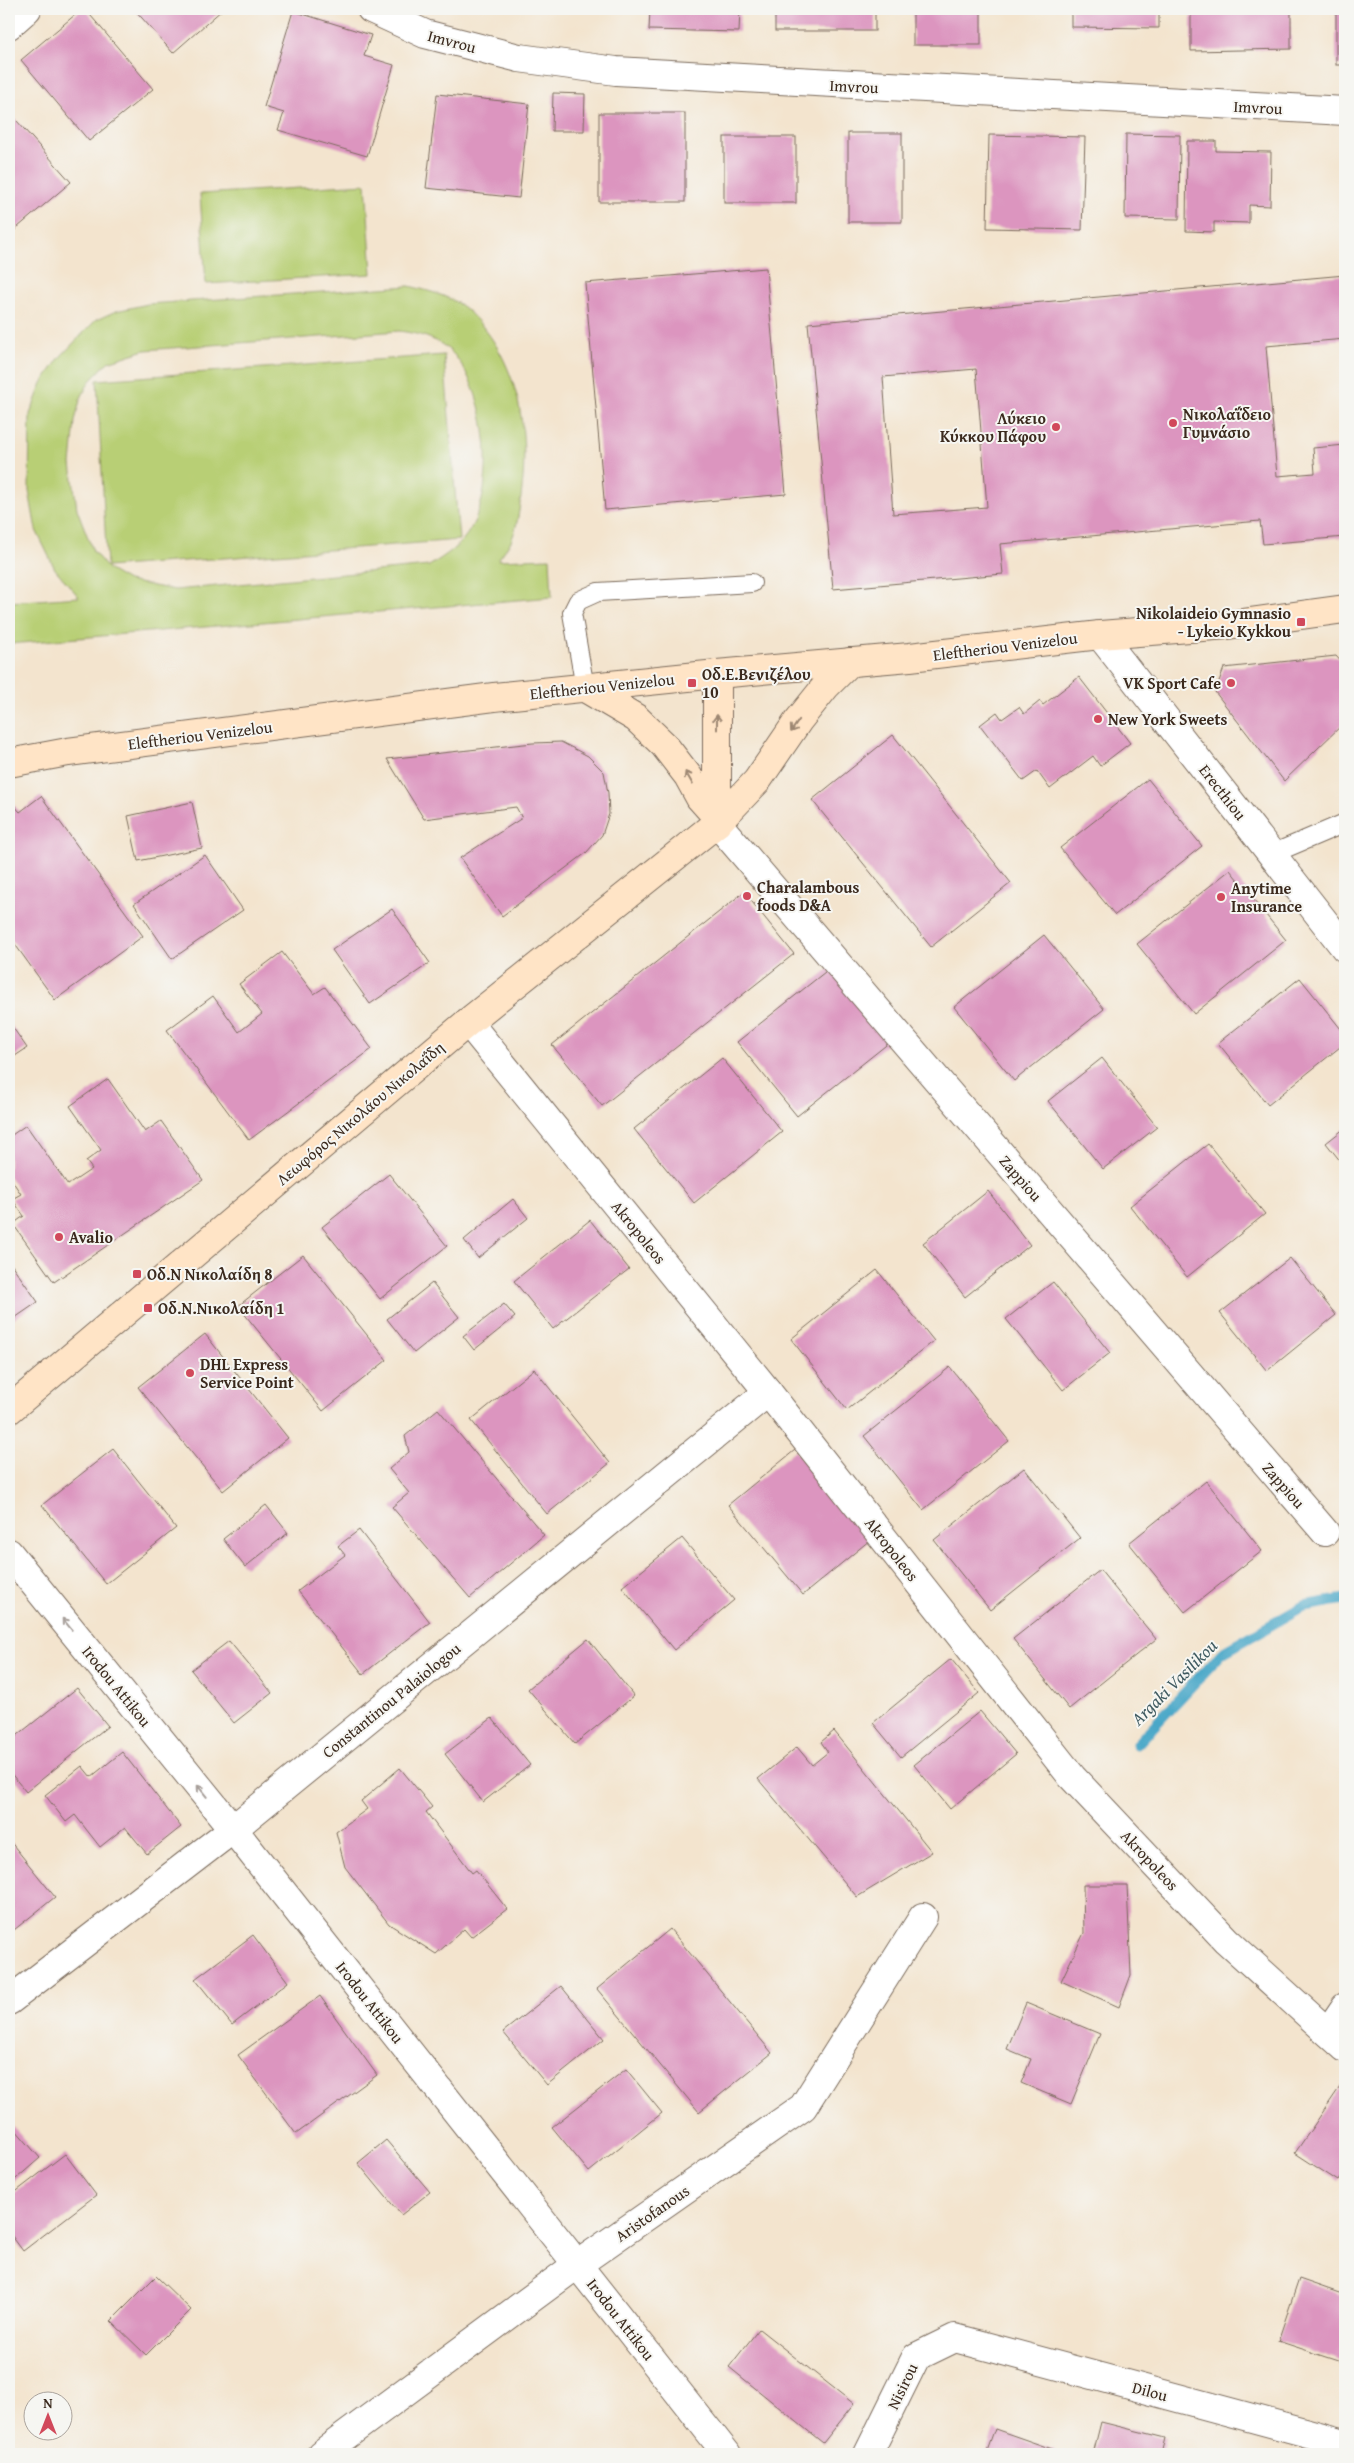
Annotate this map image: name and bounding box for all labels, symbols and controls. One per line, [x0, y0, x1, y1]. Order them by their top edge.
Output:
street label: Imvrou [425, 23, 479, 59]
street label: Imvrou [829, 73, 880, 99]
street label: Imvrou [1233, 94, 1284, 120]
place label: Νικολαΐδειο Γυμνάσιο [1183, 402, 1271, 444]
place label: Λύκειο Κύκκου Πάφου [940, 406, 1046, 448]
marker: Νικολαΐδειο Γυμνάσιο [1167, 417, 1179, 429]
marker: Λύκειο Κύκκου Πάφου [1050, 421, 1062, 433]
place label: Nikolaideio Gymnasio - Lykeio Kykkou [1136, 601, 1292, 643]
marker: Nikolaideio Gymnasio - Lykeio Kykkou [1295, 616, 1307, 628]
street label: Eleftheriou Venizelou [932, 625, 1079, 667]
place label: Οδ.Ε.Βενιζέλου 10 [702, 662, 811, 704]
street label: Eleftheriou Venizelou [529, 666, 676, 706]
place label: VK Sport Cafe [1123, 671, 1221, 695]
marker: Οδ.Ε.Βενιζέλου 10 [686, 677, 698, 689]
marker: VK Sport Cafe [1225, 677, 1237, 689]
place label: New York Sweets [1108, 707, 1227, 731]
marker: New York Sweets [1092, 713, 1104, 725]
street label: Eleftheriou Venizelou [127, 714, 274, 756]
one-way arrow [712, 714, 722, 730]
one-way arrow [790, 718, 800, 732]
street label: Erecthiou [1194, 759, 1253, 825]
one-way arrow [683, 771, 693, 785]
place label: Charalambous foods D&A [757, 875, 859, 917]
place label: Anytime Insurance [1231, 876, 1302, 918]
marker: Charalambous foods D&A [741, 890, 753, 902]
marker: Anytime Insurance [1215, 891, 1227, 903]
street label: Λεωφόρος Νικολάου Νικολαΐδη [271, 1035, 449, 1191]
street label: Zappiou [994, 1150, 1048, 1207]
street label: Akropoleos [606, 1195, 672, 1269]
place label: Avalio [69, 1225, 113, 1249]
marker: Avalio [53, 1231, 65, 1243]
place label: Οδ.Ν Νικολαίδη 8 [147, 1262, 273, 1286]
marker: Οδ.Ν Νικολαίδη 8 [131, 1268, 143, 1280]
place label: Οδ.Ν.Νικολαίδη 1 [158, 1296, 285, 1320]
marker: Οδ.Ν.Νικολαίδη 1 [142, 1302, 154, 1314]
place label: DHL Express Service Point [200, 1352, 294, 1394]
marker: DHL Express Service Point [184, 1367, 196, 1379]
street label: Zappiou [1257, 1457, 1311, 1514]
street label: Akropoleos [859, 1512, 925, 1586]
one-way arrow [61, 1618, 72, 1631]
water label: Argaki Vasilikou [1124, 1633, 1223, 1732]
street label: Constantinou Palaiologou [317, 1636, 466, 1764]
street label: Irodou Attikou [77, 1640, 158, 1732]
one-way arrow [196, 1785, 207, 1798]
street label: Akropoleos [1115, 1824, 1185, 1896]
street label: Irodou Attikou [330, 1956, 410, 2048]
street label: Aristofanous [610, 2179, 694, 2247]
street label: Irodou Attikou [581, 2273, 661, 2365]
street label: Nisirou [880, 2358, 924, 2413]
street label: Dilou [1130, 2375, 1171, 2407]
north arrow [22, 2390, 72, 2440]
text: N [43, 2393, 53, 2413]

